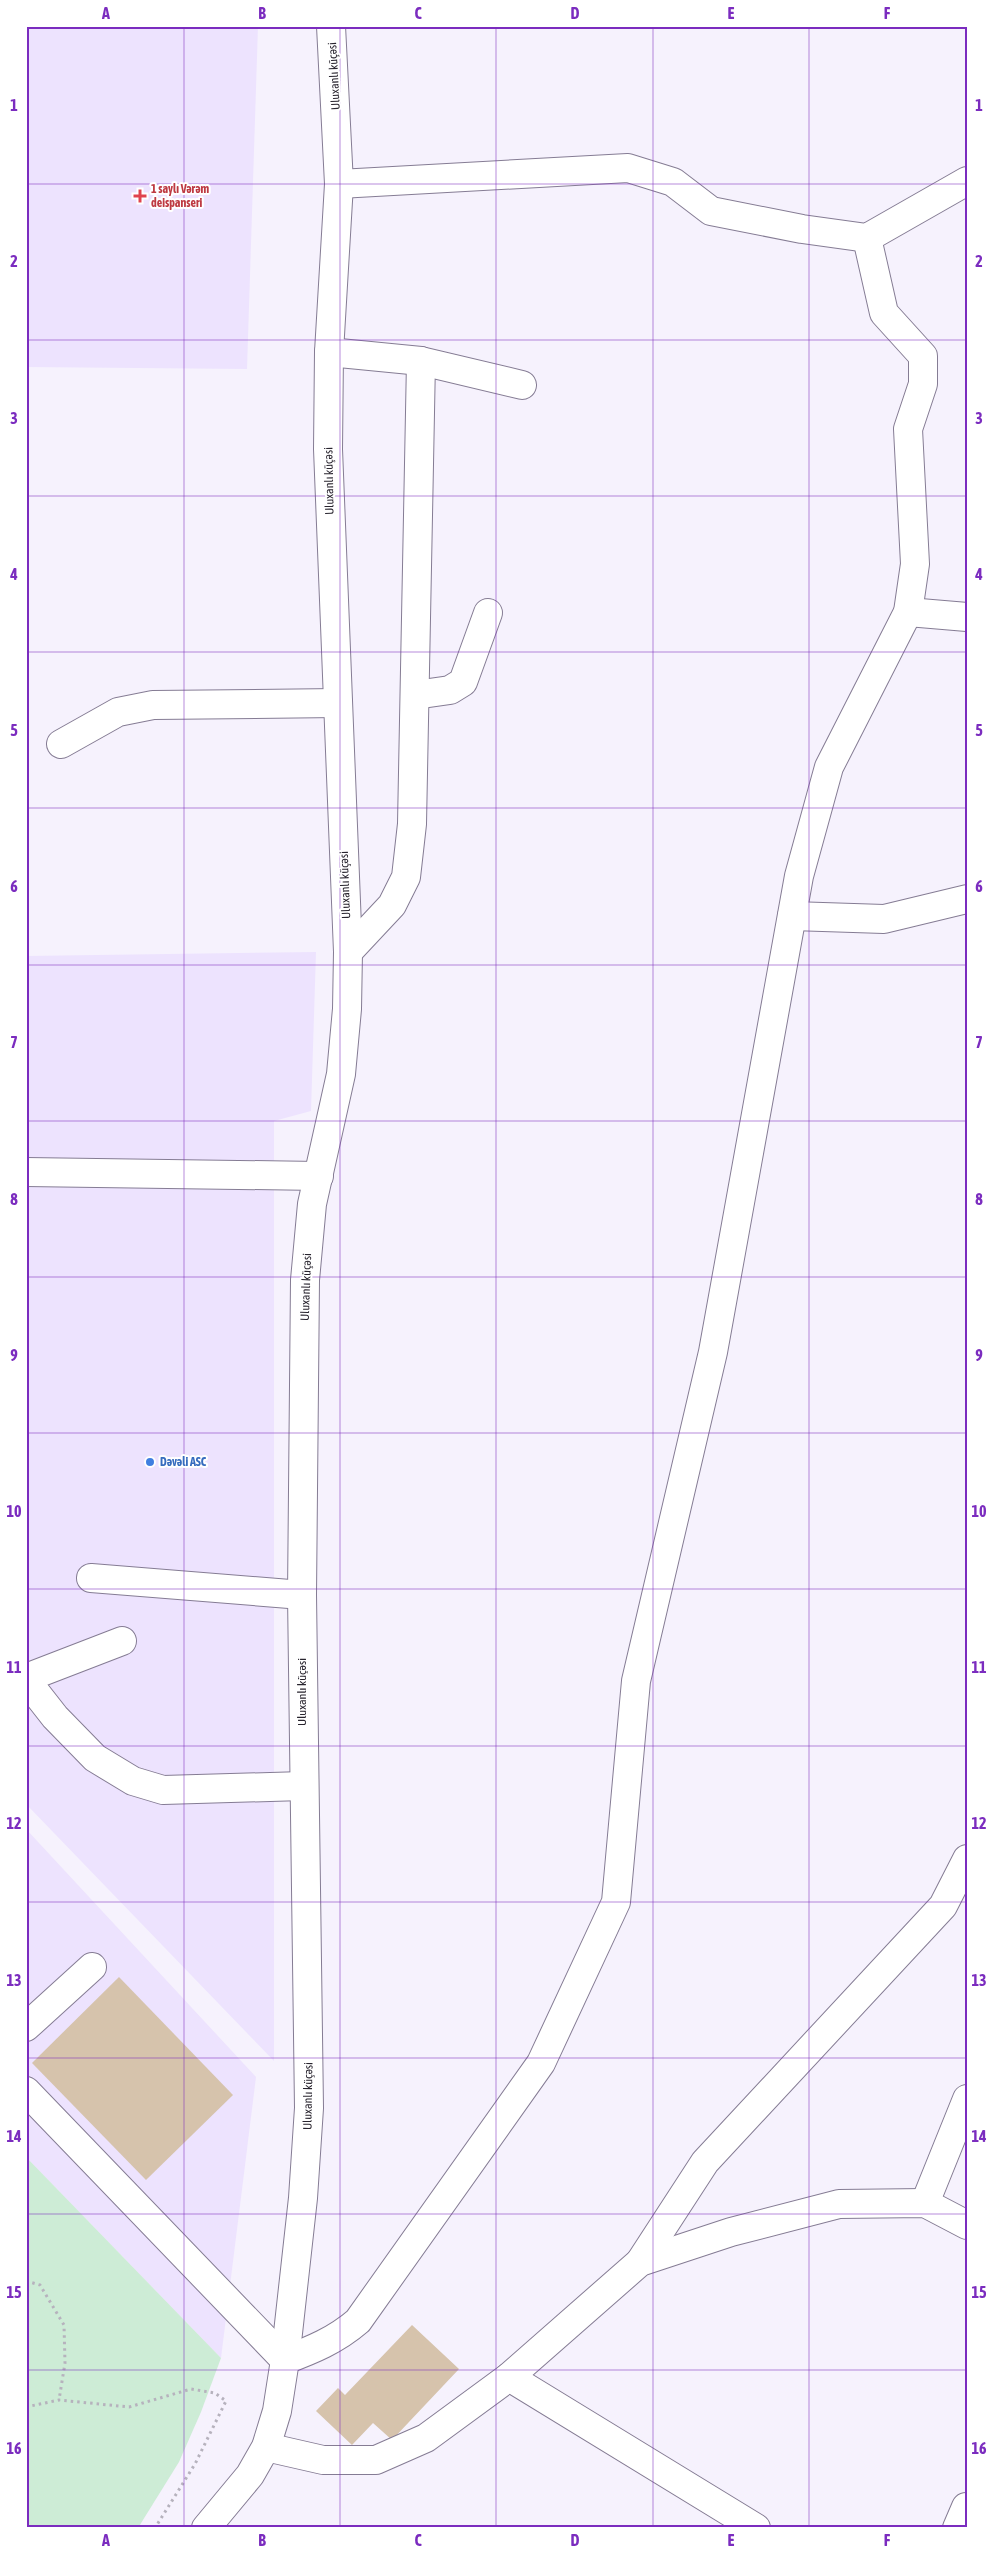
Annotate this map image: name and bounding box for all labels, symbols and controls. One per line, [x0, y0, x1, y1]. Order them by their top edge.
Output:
text: A [101, 4, 110, 22]
text: B [258, 4, 266, 22]
text: C [414, 4, 422, 22]
text: D [571, 4, 580, 22]
text: E [728, 4, 735, 22]
text: F [884, 4, 891, 22]
street label: Uluxanlı küçəsi [325, 42, 343, 110]
text: 1 [10, 96, 18, 114]
text: 1 [975, 96, 983, 114]
place label: 1 saylı Vərəm deispanseri [151, 182, 210, 210]
marker: 1 saylı Vərəm deispanseri [133, 189, 147, 203]
text: 2 [10, 252, 18, 270]
text: 2 [975, 252, 983, 270]
text: 3 [10, 409, 18, 427]
text: 3 [975, 409, 983, 427]
street label: Uluxanlı küçəsi [321, 447, 337, 515]
text: 4 [9, 565, 18, 583]
text: 4 [974, 565, 983, 583]
text: 5 [10, 721, 18, 739]
text: 5 [975, 721, 983, 739]
street label: Uluxanlı küçəsi [337, 851, 353, 919]
text: 6 [10, 877, 18, 895]
text: 6 [975, 877, 983, 895]
text: 7 [10, 1033, 18, 1051]
text: 7 [975, 1033, 983, 1051]
text: 8 [10, 1190, 18, 1208]
text: 8 [975, 1190, 983, 1208]
street label: Uluxanlı küçəsi [298, 1253, 314, 1321]
text: 9 [10, 1346, 18, 1364]
text: 9 [975, 1346, 983, 1364]
place label: Dəvəli ASC [160, 1455, 207, 1469]
marker: Dəvəli ASC [144, 1456, 156, 1468]
text: 10 [6, 1502, 22, 1520]
text: 10 [971, 1502, 987, 1520]
text: 11 [6, 1658, 22, 1676]
street label: Uluxanlı küçəsi [295, 1658, 309, 1726]
text: 11 [971, 1658, 987, 1676]
text: 12 [6, 1814, 22, 1832]
text: 12 [971, 1814, 987, 1832]
text: 13 [6, 1971, 22, 1989]
text: 13 [971, 1971, 987, 1989]
street label: Uluxanlı küçəsi [300, 2062, 316, 2130]
text: 14 [6, 2127, 22, 2145]
text: 14 [971, 2127, 987, 2145]
text: 15 [6, 2283, 22, 2301]
text: 15 [971, 2283, 987, 2301]
text: 16 [6, 2439, 22, 2457]
text: 16 [971, 2439, 987, 2457]
text: A [101, 2531, 110, 2549]
text: B [258, 2531, 266, 2549]
text: C [414, 2531, 422, 2549]
text: D [571, 2531, 580, 2549]
text: E [728, 2531, 735, 2549]
text: F [884, 2531, 891, 2549]

